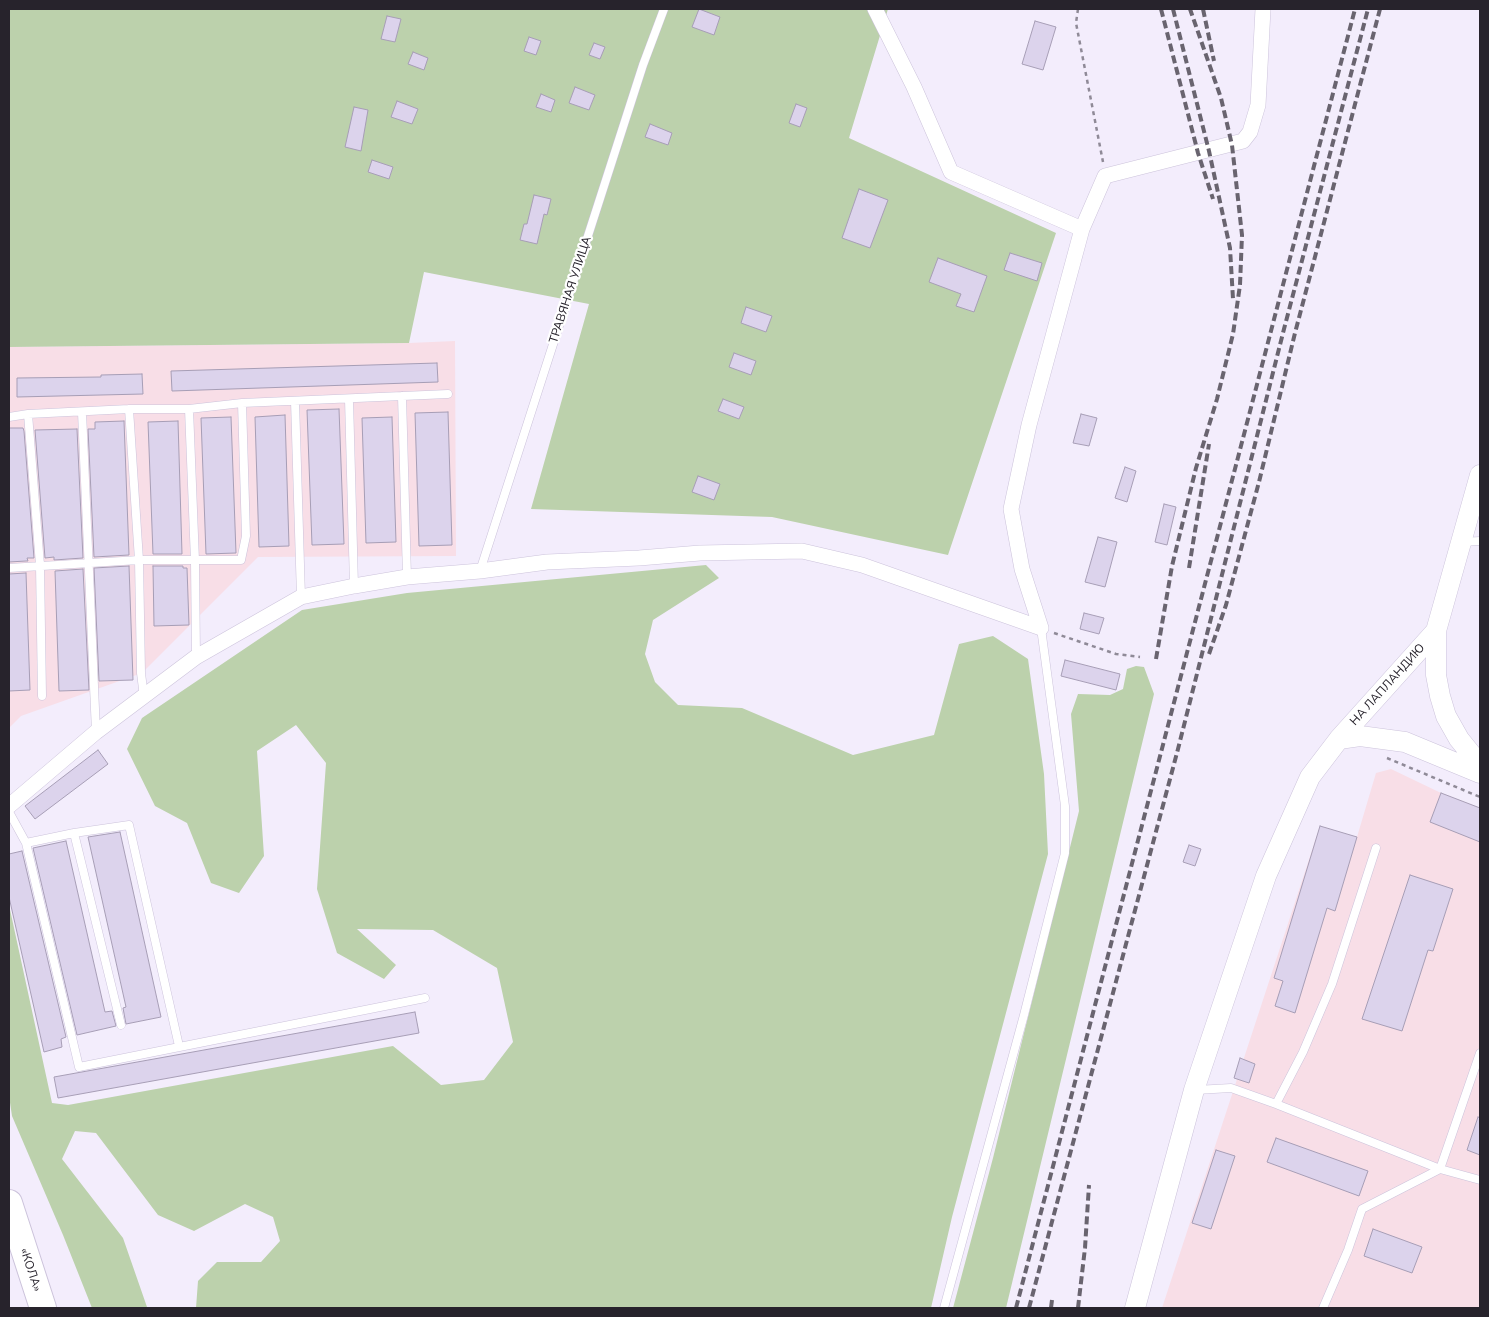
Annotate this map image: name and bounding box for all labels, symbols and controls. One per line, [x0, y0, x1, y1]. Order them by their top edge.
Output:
street label: ТРАВЯНАЯ УЛИЦА [547, 235, 595, 345]
street label: НА ЛАПЛАНДИЮ [1348, 641, 1428, 729]
street label: «КОЛА» [16, 1246, 44, 1294]

